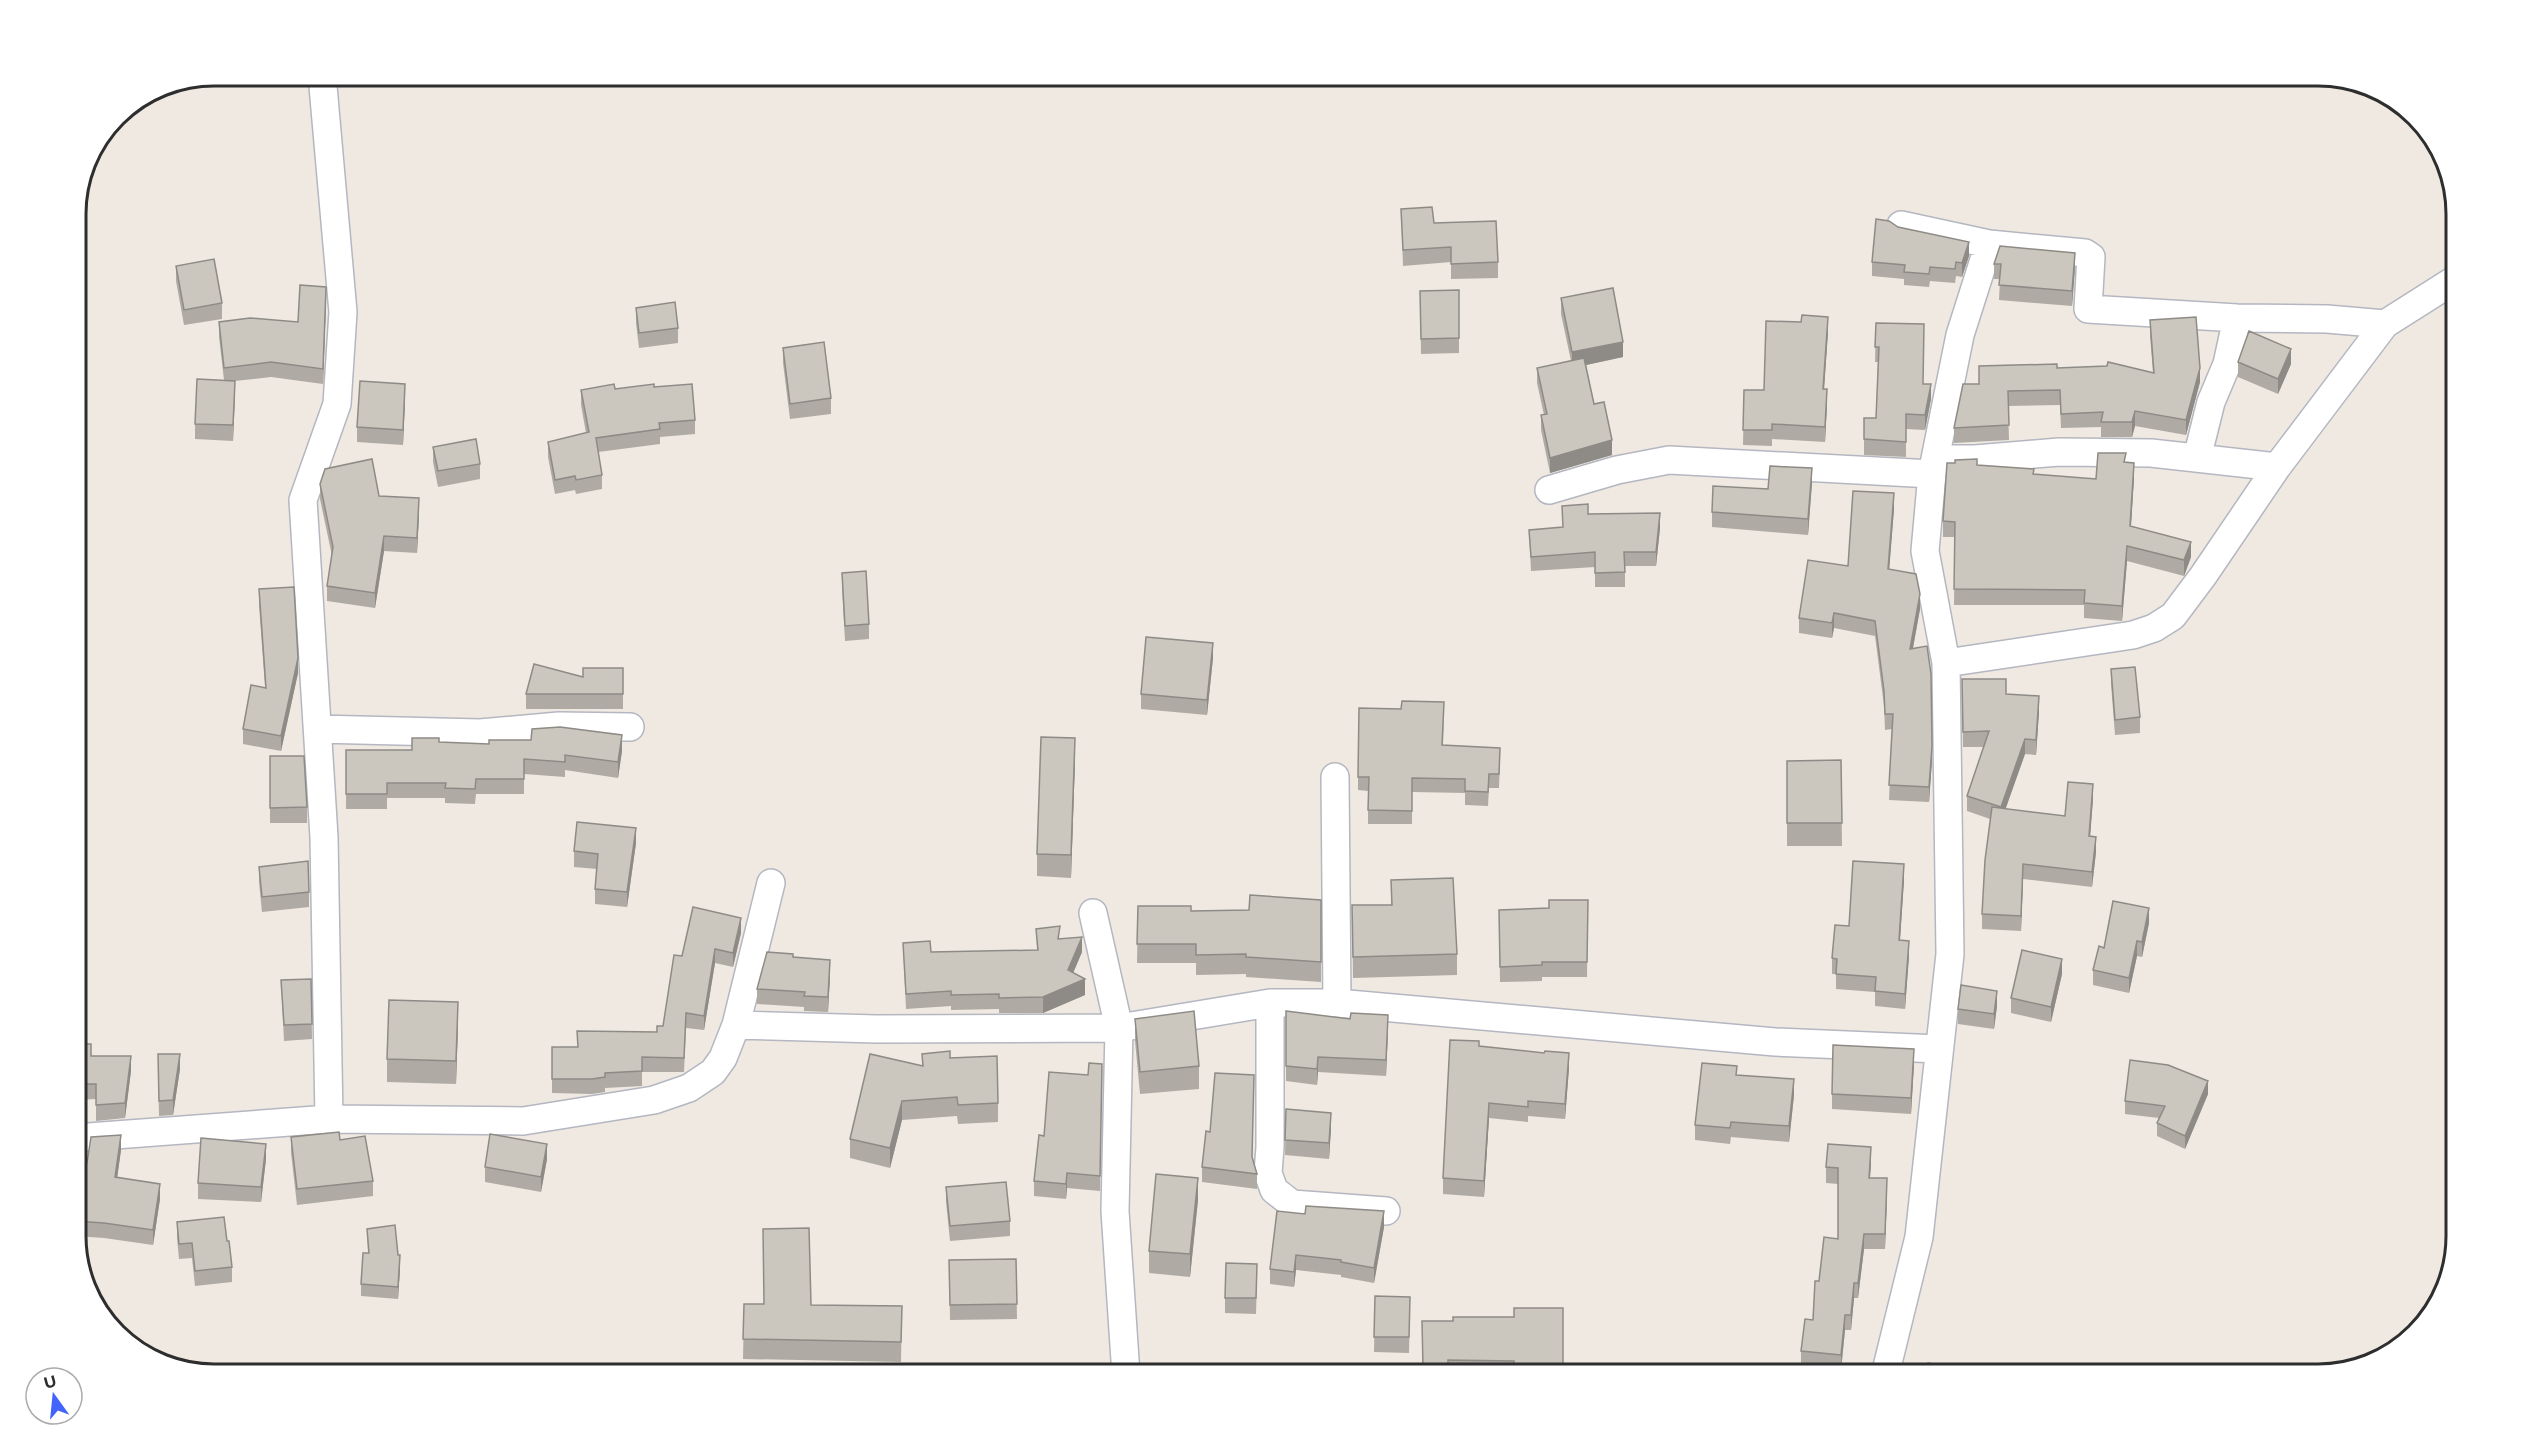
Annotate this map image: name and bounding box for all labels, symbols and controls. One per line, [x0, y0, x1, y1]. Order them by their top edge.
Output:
north arrow [24, 1366, 84, 1426]
text: U [42, 1371, 59, 1393]

